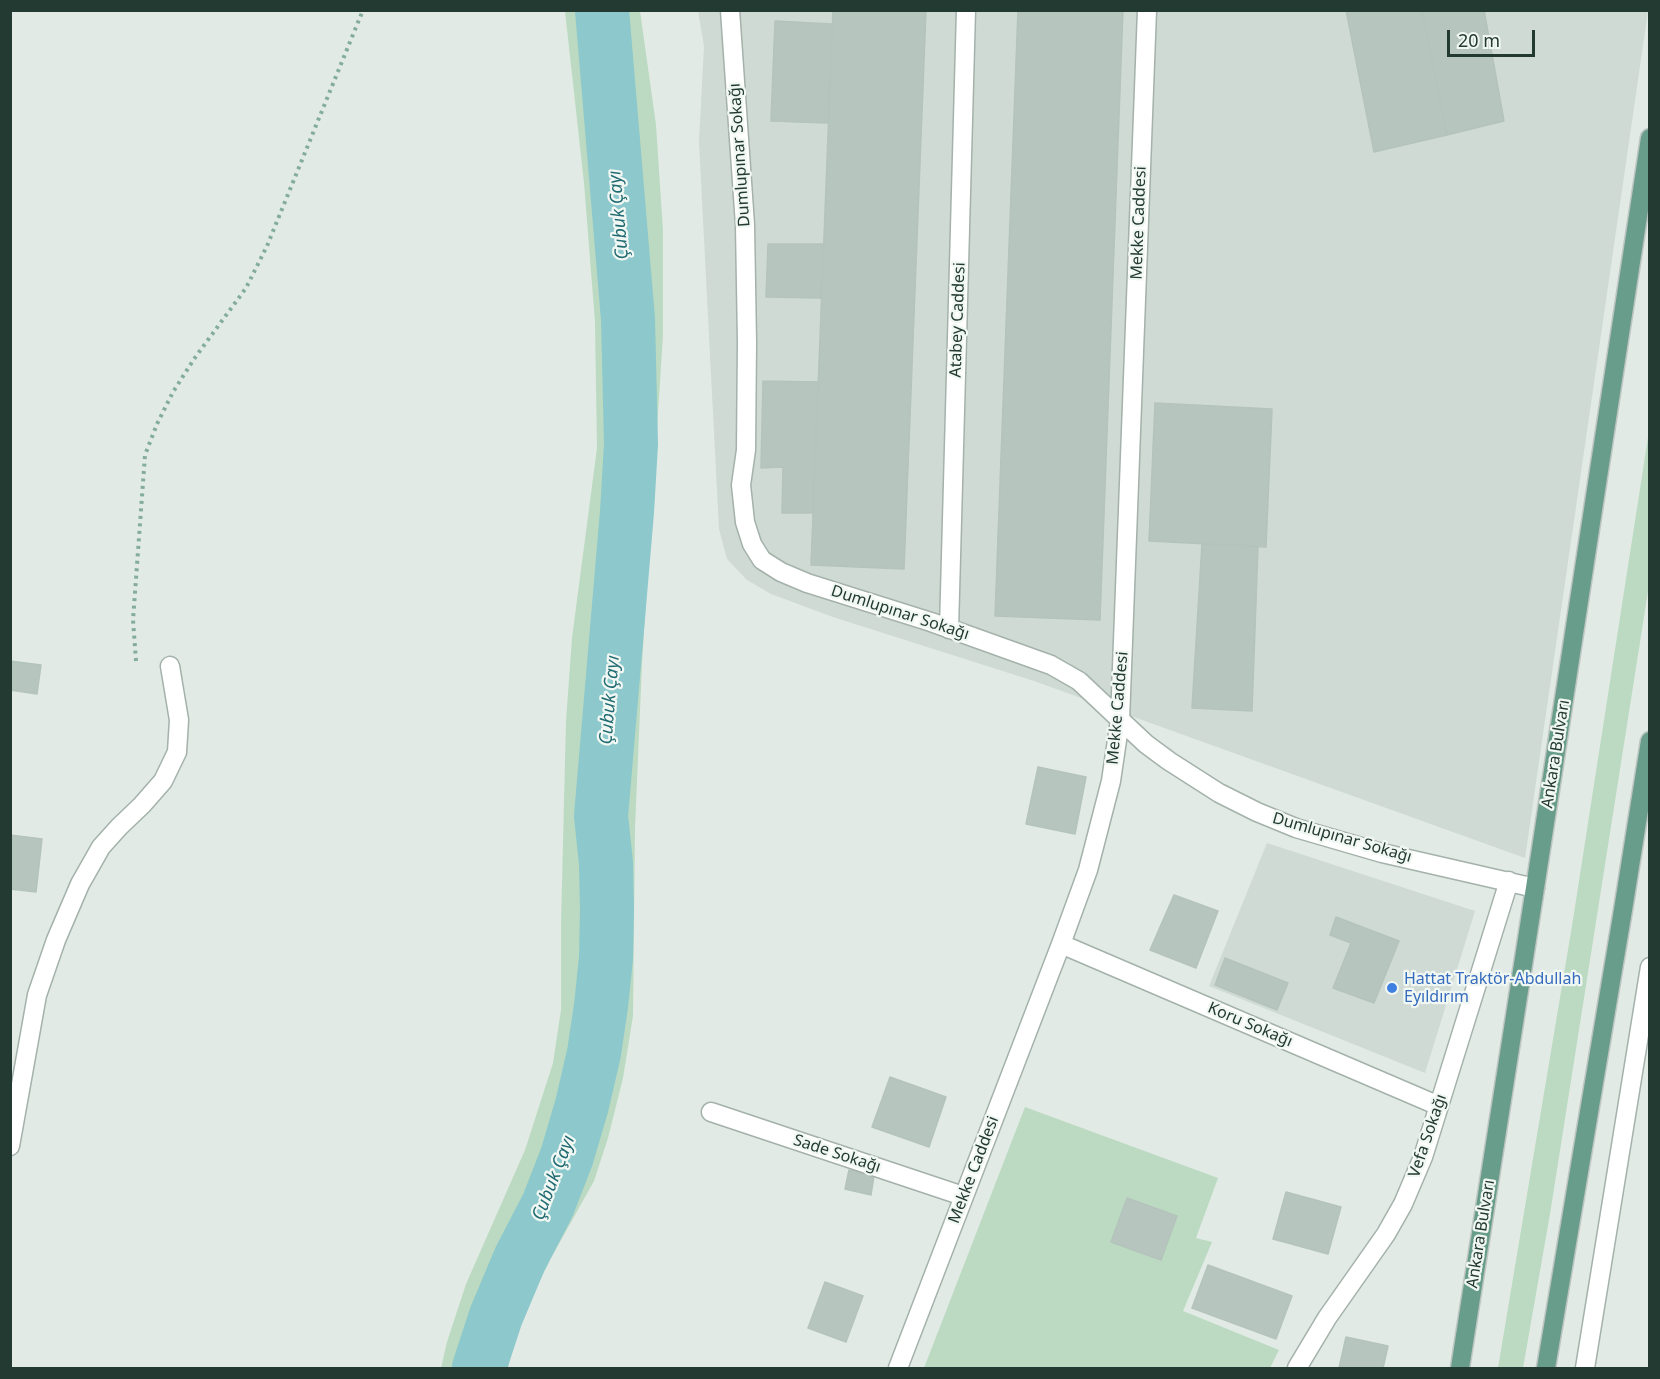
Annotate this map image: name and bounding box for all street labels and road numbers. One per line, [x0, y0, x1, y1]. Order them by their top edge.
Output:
street label: Dumlupınar Sokağı [725, 82, 755, 228]
street label: Mekke Caddesi [1127, 166, 1151, 280]
street label: Atabey Caddesi [946, 262, 970, 378]
street label: Dumlupınar Sokağı [829, 582, 971, 644]
street label: Mekke Caddesi [1103, 651, 1133, 765]
street label: Ankara Bulvarı [1538, 699, 1574, 809]
street label: Dumlupınar Sokağı [1270, 809, 1414, 867]
street label: Koru Sokağı [1205, 999, 1295, 1051]
street label: Vefa Sokağı [1405, 1092, 1451, 1180]
street label: Mekke Caddesi [945, 1114, 1003, 1226]
street label: Sade Sokağı [791, 1131, 883, 1177]
street label: Ankara Bulvarı [1463, 1179, 1499, 1289]

